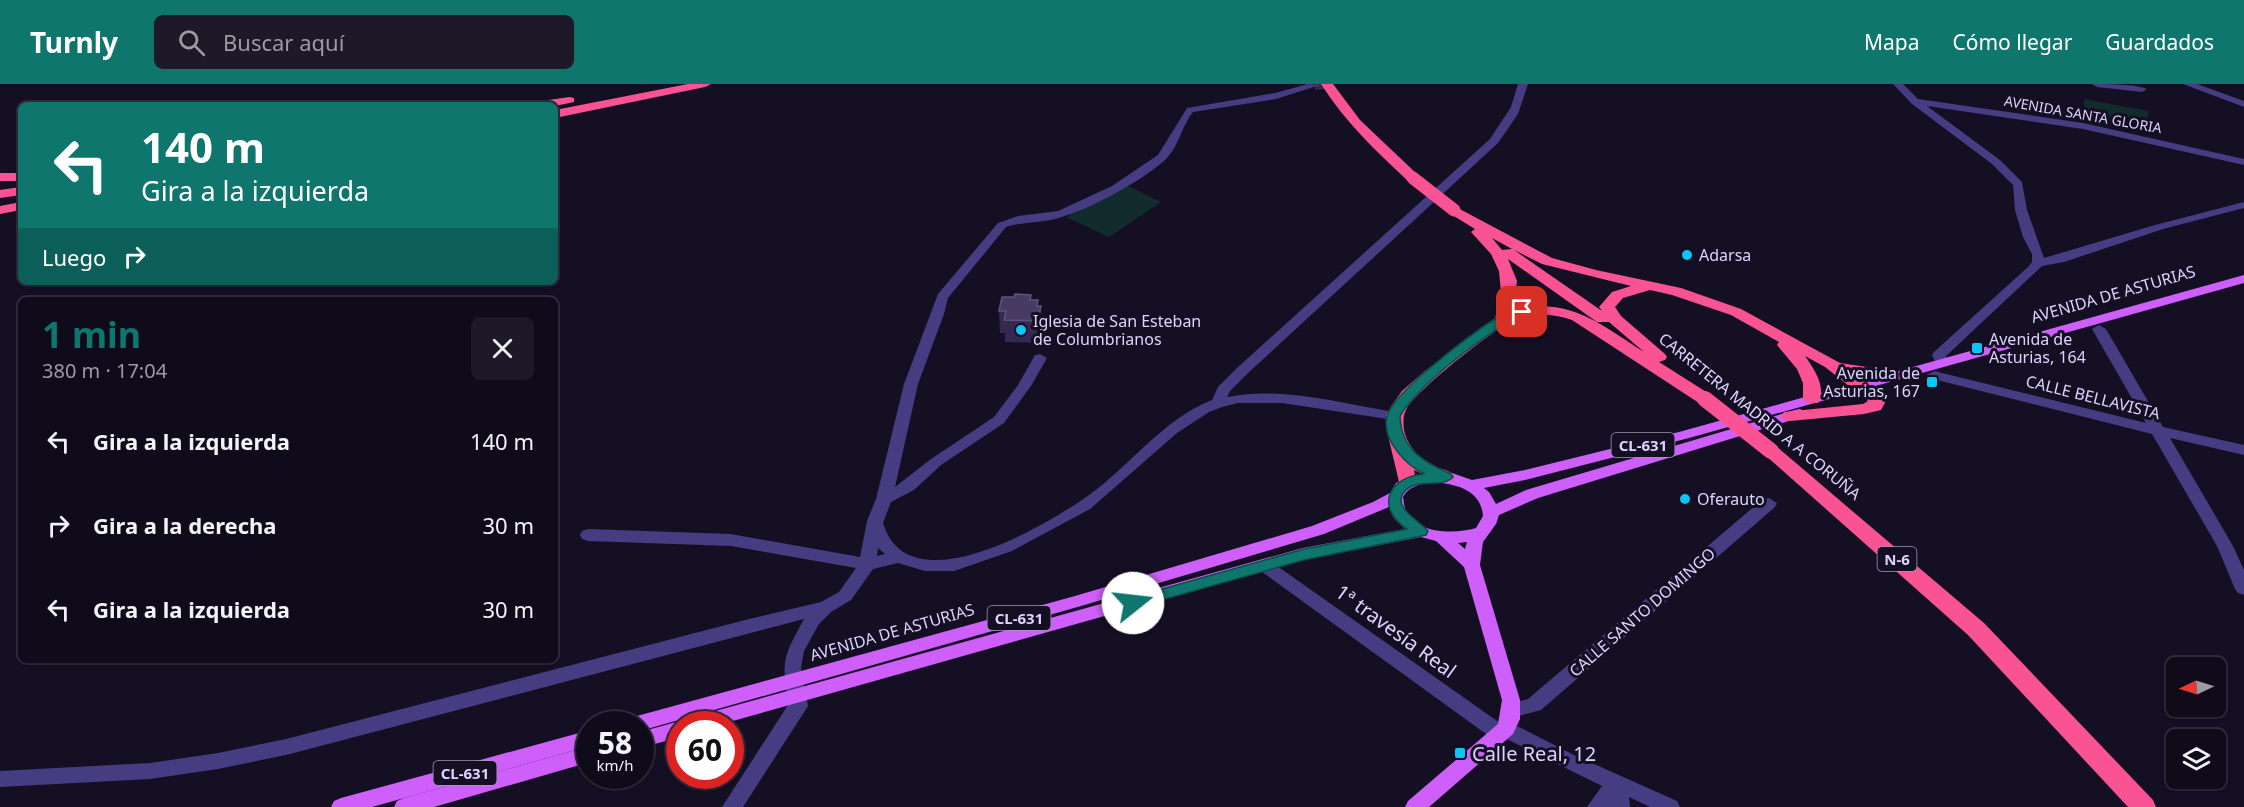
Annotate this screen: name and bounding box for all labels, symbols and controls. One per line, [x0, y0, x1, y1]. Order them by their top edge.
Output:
search box [154, 15, 574, 69]
text: Turnly [30, 23, 118, 61]
icon: search [175, 26, 208, 59]
text: Buscar aquí [223, 27, 344, 57]
text: Mapa [1864, 28, 1919, 56]
text: Cómo llegar [1952, 28, 2072, 56]
text: Guardados [2105, 28, 2214, 56]
street label: AVENIDA SANTA GLORIA [2003, 91, 2163, 137]
text: 140 m [141, 118, 265, 175]
icon: left [42, 126, 120, 204]
text: Gira a la izquierda [141, 172, 369, 209]
icon: right [118, 240, 151, 273]
text: Luego [42, 242, 106, 272]
place label: Adarsa [1699, 244, 1751, 266]
marker: Adarsa [1680, 248, 1694, 262]
street label: AVENIDA DE ASTURIAS [2028, 260, 2198, 328]
pin [1496, 286, 1547, 337]
icon: arrive [1505, 295, 1538, 328]
text: 1 min [42, 310, 141, 359]
place label: Iglesia de San Esteban de Columbrianos [1033, 310, 1201, 350]
button: close [471, 317, 534, 380]
marker: Iglesia de San Esteban de Columbrianos [1014, 323, 1028, 337]
street label: CARRETERA MADRID A A CORUÑA [1654, 328, 1866, 505]
place label: Avenida de Asturias, 164 [1989, 328, 2086, 368]
marker: Avenida de Asturias, 164 [1970, 341, 1984, 355]
text: 380 m · 17:04 [42, 357, 167, 384]
place label: Avenida de Asturias, 167 [1823, 362, 1920, 402]
street label: CALLE BELLAVISTA [2024, 370, 2163, 425]
marker: Avenida de Asturias, 167 [1925, 375, 1939, 389]
icon: left [42, 425, 75, 458]
text: Gira a la izquierda [93, 426, 290, 456]
text: 140 m [470, 426, 534, 456]
road number: CL-631 [1612, 433, 1674, 457]
place label: Oferauto [1697, 488, 1765, 510]
marker: Oferauto [1678, 492, 1692, 506]
icon: right [42, 509, 75, 542]
text: Gira a la derecha [93, 510, 277, 540]
text: 30 m [483, 510, 534, 540]
street label: CALLE SANTO DOMINGO [1564, 542, 1720, 682]
road number: N-6 [1878, 547, 1916, 571]
position arrow [1101, 571, 1165, 635]
street label: 1ª travesía Real [1330, 578, 1462, 684]
icon: left [42, 593, 75, 626]
text: Gira a la izquierda [93, 594, 290, 624]
text: 30 m [483, 594, 534, 624]
street label: AVENIDA DE ASTURIAS [807, 598, 977, 666]
road number: CL-631 [988, 606, 1050, 630]
north arrow [2166, 657, 2226, 717]
map controls [2166, 657, 2226, 789]
speed limit sign: 60 [666, 711, 744, 789]
text: 58 [598, 722, 632, 763]
button: layers [2166, 729, 2226, 789]
place label: Calle Real, 12 [1472, 740, 1596, 767]
marker: Calle Real, 12 [1453, 746, 1467, 760]
text: km/h [597, 755, 633, 775]
road number: CL-631 [434, 761, 496, 785]

